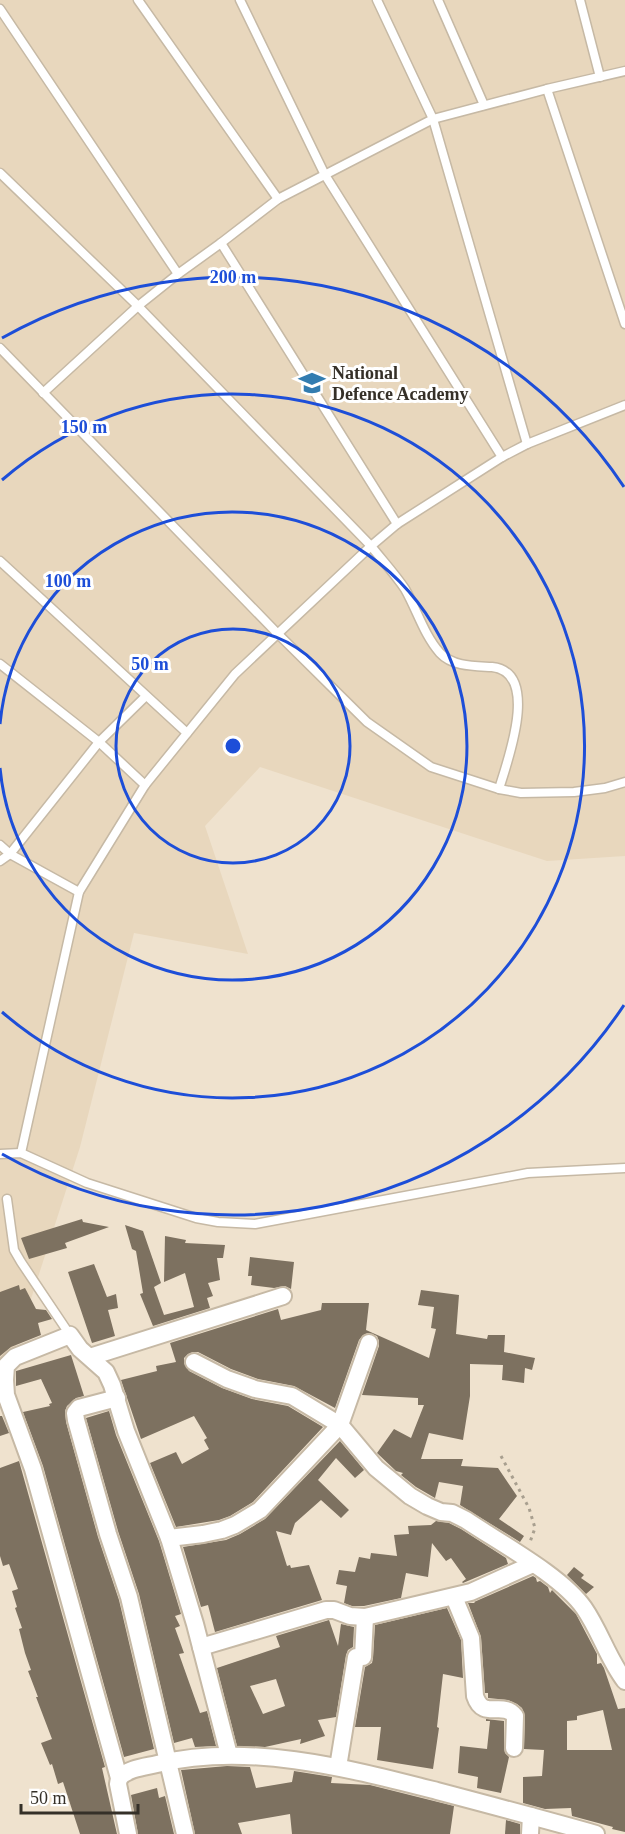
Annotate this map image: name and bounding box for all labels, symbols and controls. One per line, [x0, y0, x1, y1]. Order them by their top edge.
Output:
text: 200 m [210, 267, 256, 287]
place label: National Defence Academy [332, 363, 468, 404]
school or university icon: National Defence Academy [297, 368, 327, 398]
text: 150 m [61, 417, 107, 437]
text: 100 m [45, 571, 91, 591]
text: 50 m [131, 654, 169, 674]
centre of rings [223, 736, 243, 756]
scale bar [21, 1777, 138, 1815]
text: 50 m [30, 1788, 67, 1808]

